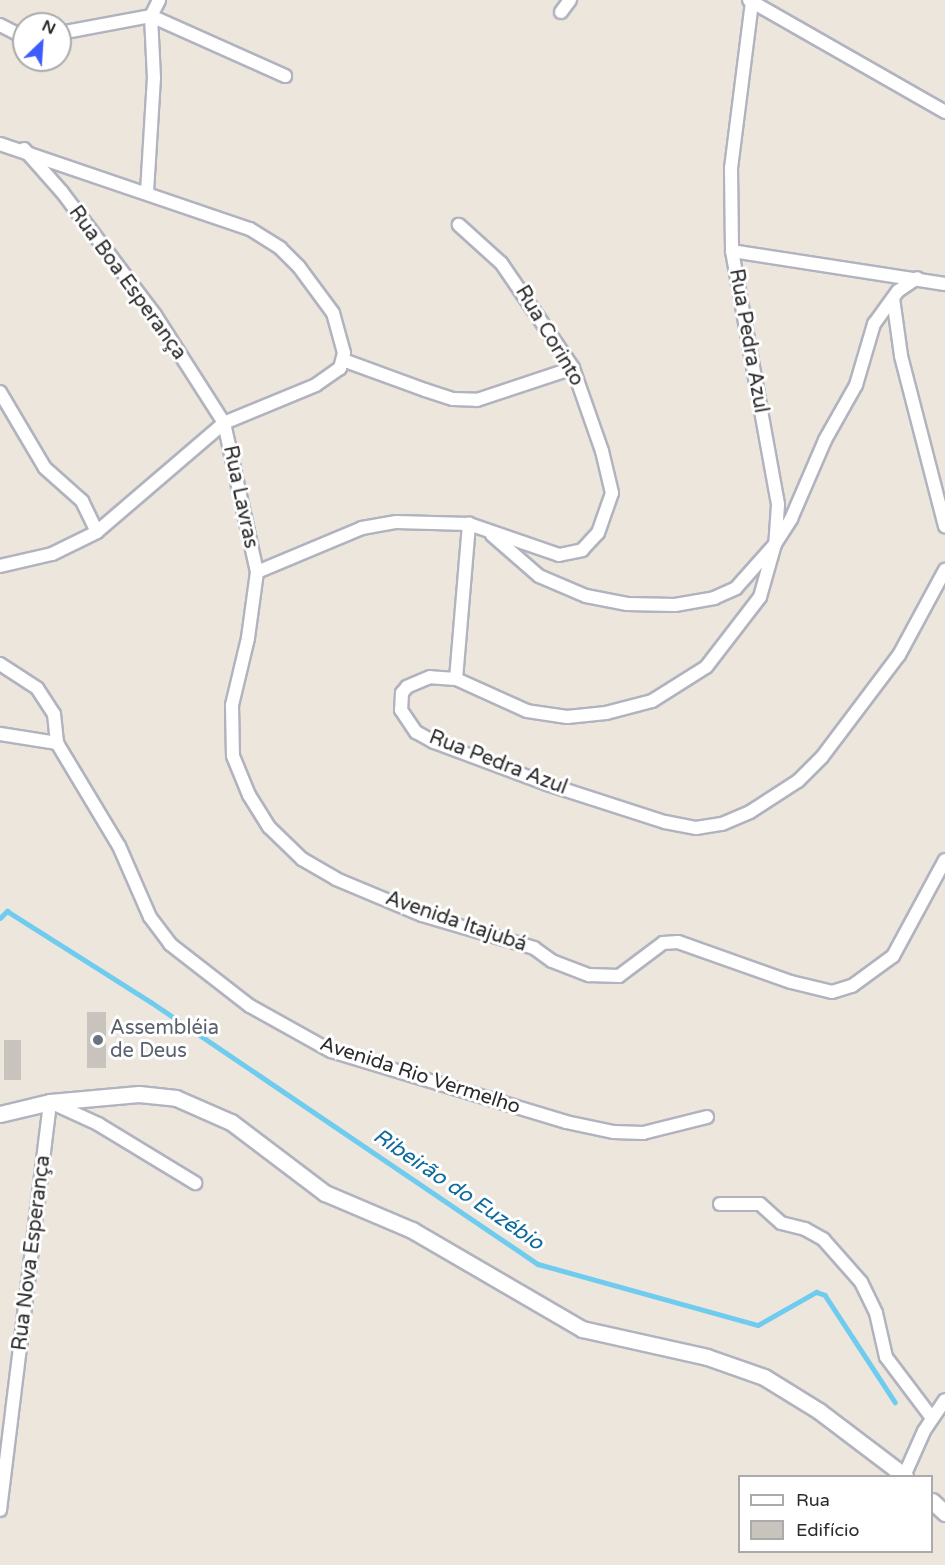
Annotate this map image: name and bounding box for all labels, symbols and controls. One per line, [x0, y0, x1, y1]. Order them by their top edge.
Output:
north arrow [12, 12, 72, 72]
text: N [39, 16, 59, 39]
street label: Rua Boa Esperança [63, 201, 191, 365]
street label: Rua Pedra Azul [723, 267, 773, 415]
street label: Rua Corinto [510, 281, 588, 391]
street label: Rua Lavras [217, 443, 263, 551]
street label: Rua Pedra Azul [426, 726, 570, 800]
street label: Avenida Itajubá [382, 887, 530, 957]
place label: Assembléia de Deus [110, 1016, 219, 1063]
street label: Avenida Rio Vermelho [317, 1032, 523, 1120]
marker: Assembléia de Deus [91, 1033, 105, 1047]
water label: Ribeirão do Euzébio [368, 1124, 548, 1256]
street label: Rua Nova Esperança [8, 1154, 56, 1352]
legend [738, 1475, 933, 1553]
text: Rua [796, 1489, 830, 1511]
text: Edifício [796, 1519, 859, 1541]

